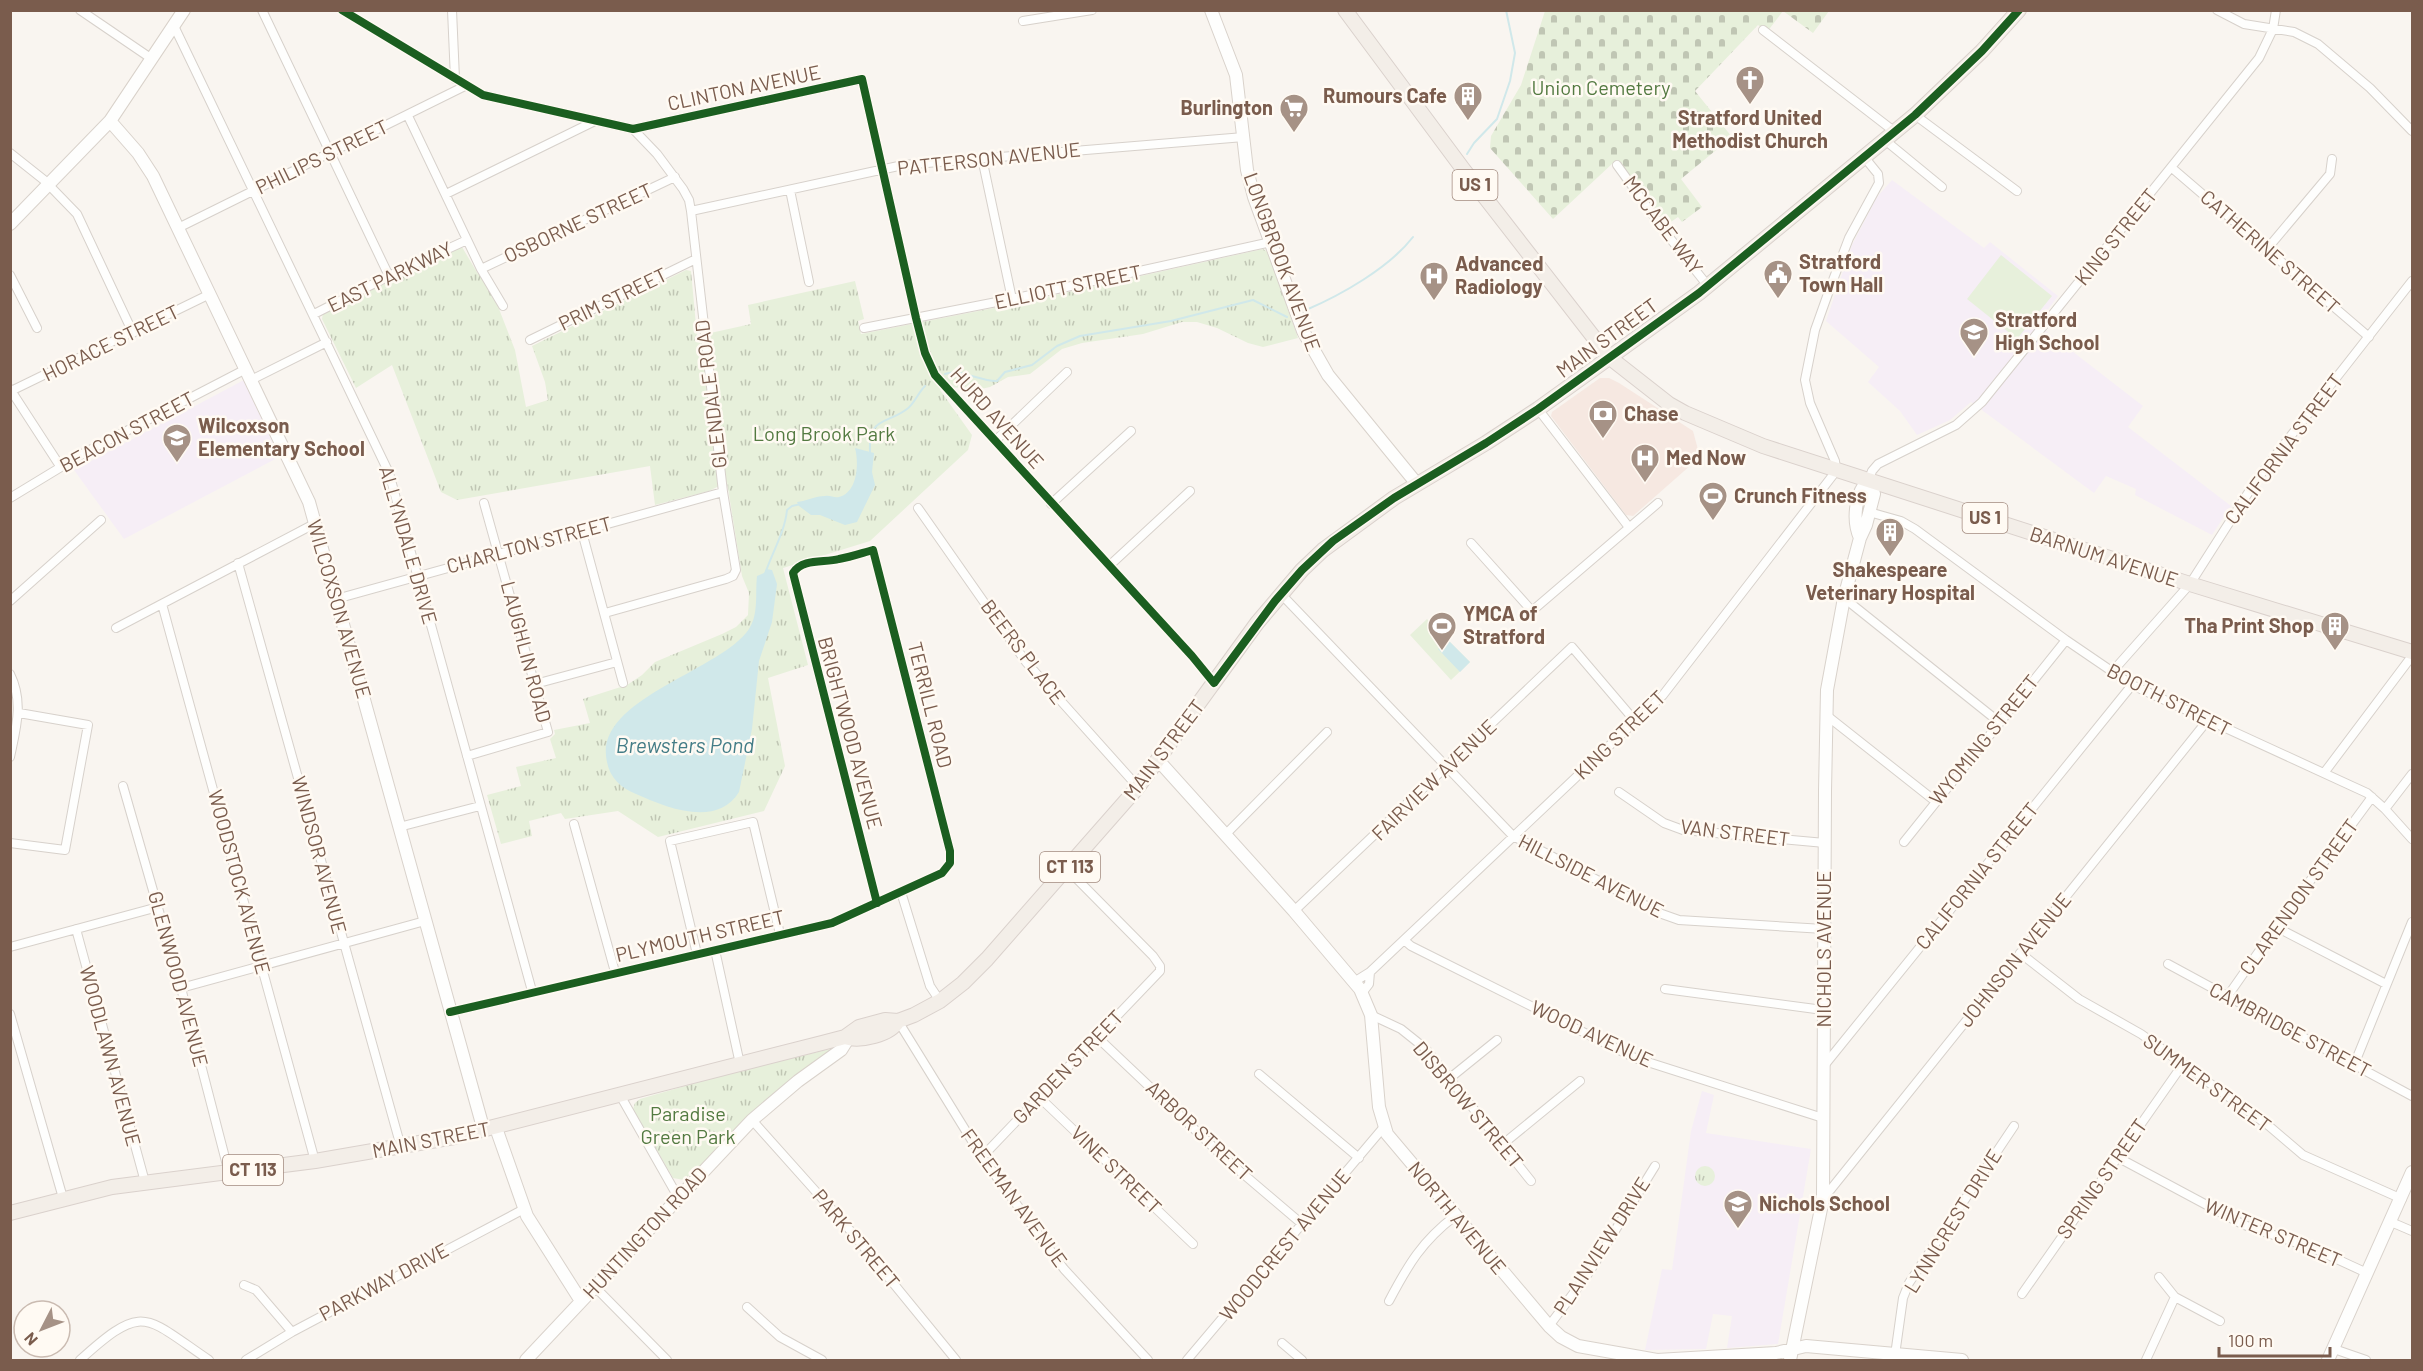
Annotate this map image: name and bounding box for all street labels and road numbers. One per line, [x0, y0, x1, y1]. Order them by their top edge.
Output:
street label: CLINTON AVENUE [665, 59, 823, 115]
street label: PHILIPS STREET [251, 114, 392, 199]
street label: PATTERSON AVENUE [896, 136, 1082, 180]
street label: LONGBROOK AVENUE [1239, 169, 1326, 354]
road number: US 1 [1452, 170, 1498, 200]
street label: MCCABE WAY [1619, 170, 1709, 278]
street label: OSBORNE STREET [499, 177, 656, 267]
street label: KING STREET [2069, 183, 2162, 290]
street label: CATHERINE STREET [2196, 184, 2345, 318]
street label: EAST PARKWAY [323, 236, 456, 317]
street label: ELLIOTT STREET [992, 259, 1143, 313]
street label: PRIM STREET [554, 261, 671, 335]
street label: MAIN STREET [1551, 292, 1662, 382]
street label: HORACE STREET [38, 299, 183, 386]
street label: GLENDALE ROAD [689, 318, 731, 470]
street label: HURD AVENUE [946, 362, 1049, 473]
street label: CALIFORNIA STREET [2219, 368, 2348, 528]
street label: BEACON STREET [55, 386, 198, 477]
street label: ALLYNDALE DRIVE [375, 463, 443, 627]
road number: US 1 [1962, 503, 2008, 533]
street label: CHARLTON STREET [443, 510, 614, 578]
street label: WILCOXSON AVENUE [303, 517, 377, 701]
street label: BARNUM AVENUE [2027, 521, 2182, 591]
street label: LAUGHLIN ROAD [497, 578, 557, 725]
street label: BEERS PLACE [977, 594, 1071, 708]
street label: BRIGHTWOOD AVENUE [814, 634, 888, 832]
street label: TERRILL ROAD [904, 639, 958, 770]
street label: BOOTH STREET [2103, 658, 2236, 741]
street label: WYOMING STREET [1923, 669, 2043, 809]
street label: KING STREET [1569, 685, 1670, 784]
street label: MAIN STREET [1118, 694, 1209, 804]
street label: FAIRVIEW AVENUE [1366, 714, 1501, 845]
street label: WINDSOR AVENUE [287, 773, 353, 936]
street label: WOODSTOCK AVENUE [204, 787, 276, 977]
street label: CALIFORNIA STREET [1910, 797, 2043, 954]
street label: VAN STREET [1679, 813, 1791, 851]
street label: CLARENDON STREET [2234, 814, 2363, 979]
street label: HILLSIDE AVENUE [1515, 828, 1668, 922]
road number: CT 113 [1040, 852, 1100, 882]
street label: NICHOLS AVENUE [1811, 871, 1835, 1027]
street label: GLENWOOD AVENUE [144, 888, 214, 1069]
street label: JOHNSON AVENUE [1953, 888, 2076, 1031]
street label: PLYMOUTH STREET [613, 904, 787, 966]
street label: WOODLAWN AVENUE [75, 963, 147, 1149]
street label: CAMBRIDGE STREET [2206, 976, 2375, 1082]
street label: WOOD AVENUE [1528, 994, 1657, 1072]
street label: GARDEN STREET [1007, 1004, 1128, 1128]
street label: SUMMER STREET [2139, 1028, 2276, 1137]
street label: DISBROW STREET [1409, 1036, 1529, 1173]
street label: ARBOR STREET [1142, 1075, 1258, 1185]
street label: SPRING STREET [2051, 1114, 2152, 1243]
street label: MAIN STREET [370, 1116, 492, 1162]
street label: VINE STREET [1066, 1120, 1167, 1218]
street label: FREEMAN AVENUE [957, 1124, 1073, 1271]
street label: LYNNCREST DRIVE [1898, 1144, 2006, 1297]
road number: CT 113 [223, 1155, 283, 1185]
street label: NORTH AVENUE [1404, 1156, 1512, 1279]
street label: HUNTINGTON ROAD [577, 1162, 711, 1303]
street label: WOODCREST AVENUE [1214, 1164, 1355, 1325]
street label: PLAINVIEW DRIVE [1548, 1172, 1655, 1319]
street label: PARK STREET [808, 1184, 905, 1293]
street label: WINTER STREET [2201, 1192, 2345, 1272]
street label: PARKWAY DRIVE [315, 1237, 452, 1325]

